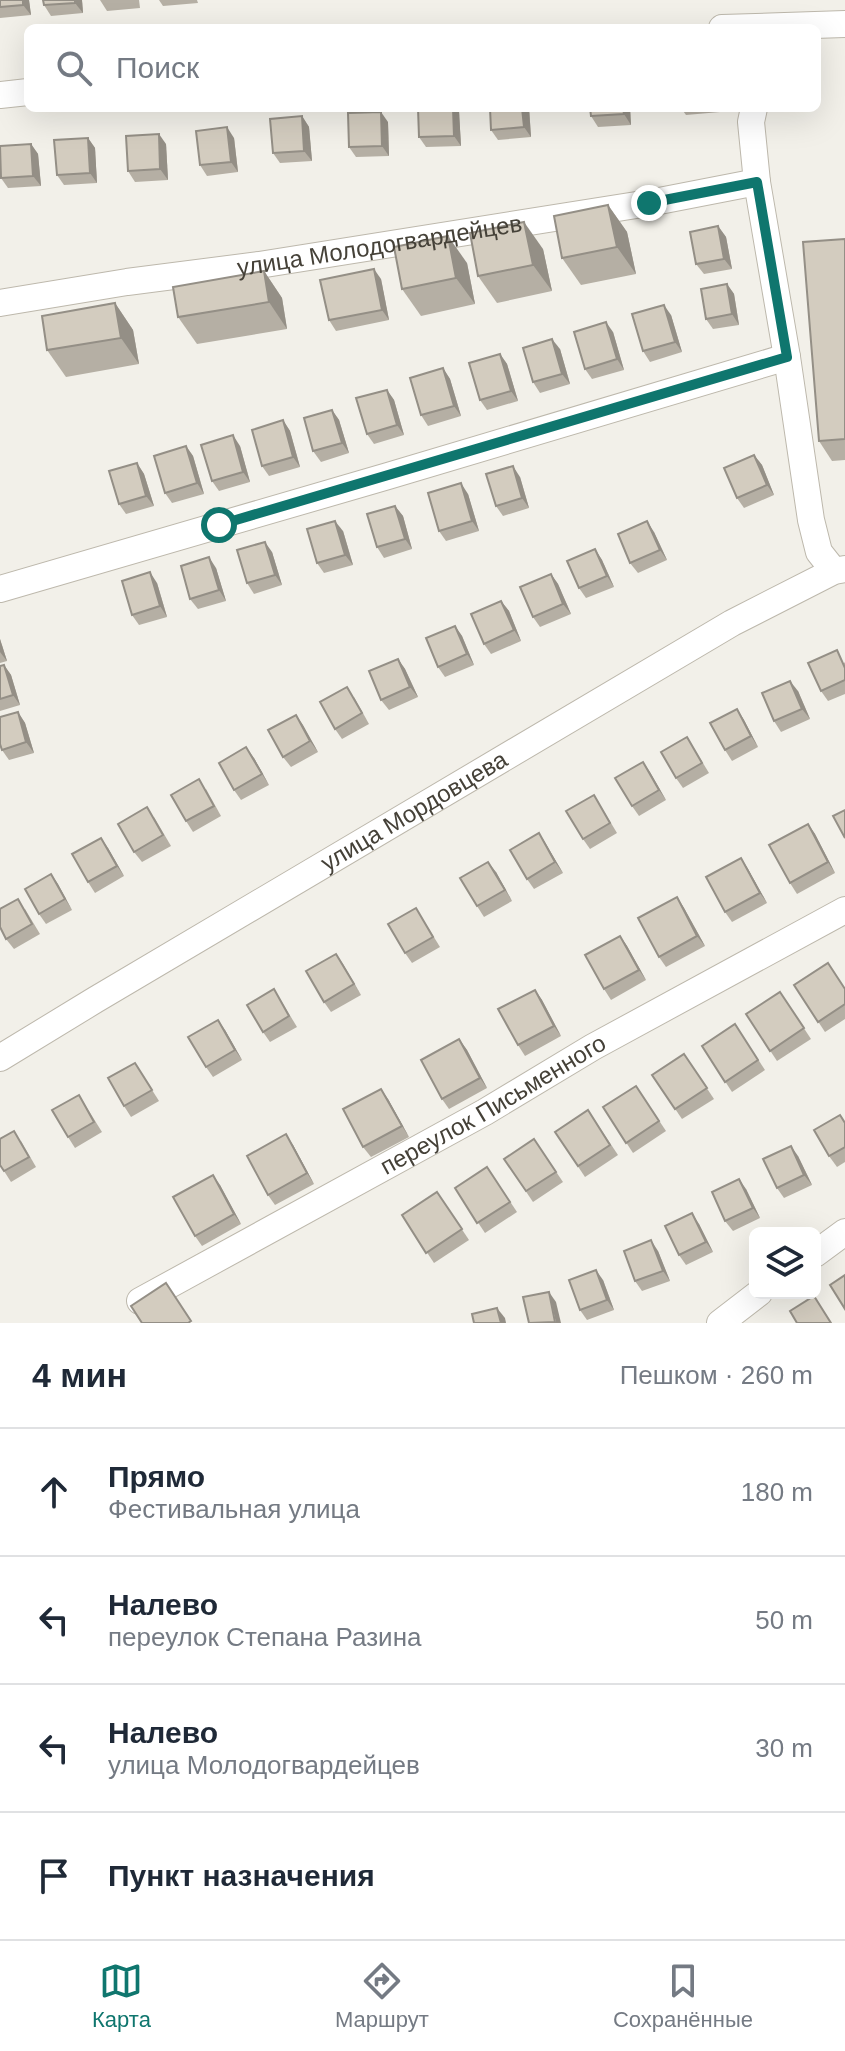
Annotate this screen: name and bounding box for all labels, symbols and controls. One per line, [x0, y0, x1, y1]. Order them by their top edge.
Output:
search box [24, 24, 821, 112]
icon: search [52, 46, 96, 90]
text: Поиск [116, 51, 199, 84]
route end [631, 185, 667, 221]
street label: улица Молодогвардейцев [236, 209, 524, 281]
route start [201, 507, 237, 543]
street label: улица Мордовцева [316, 745, 512, 876]
street label: переулок Письменного [376, 1029, 610, 1180]
map controls [749, 1227, 821, 1299]
button: layers [749, 1227, 821, 1299]
text: 4 мин [32, 1356, 127, 1394]
text: Пешком · 260 m [620, 1360, 813, 1390]
text: Прямо [108, 1460, 205, 1493]
icon: ahead [32, 1470, 76, 1514]
text: 180 m [741, 1477, 813, 1507]
text: Фестивальная улица [108, 1494, 360, 1524]
text: Налево [108, 1588, 218, 1621]
icon: left [32, 1598, 76, 1642]
text: 50 m [755, 1605, 813, 1635]
text: переулок Степана Разина [108, 1622, 421, 1652]
text: Налево [108, 1716, 218, 1749]
icon: left [32, 1726, 76, 1770]
text: 30 m [755, 1733, 813, 1763]
text: улица Молодогвардейцев [108, 1750, 420, 1780]
icon: arrive [32, 1854, 76, 1898]
text: Пункт назначения [108, 1859, 375, 1892]
tab: Карта [92, 1959, 151, 2033]
tab: Маршрут [335, 1959, 429, 2033]
tab: Сохранённые [613, 1959, 753, 2033]

